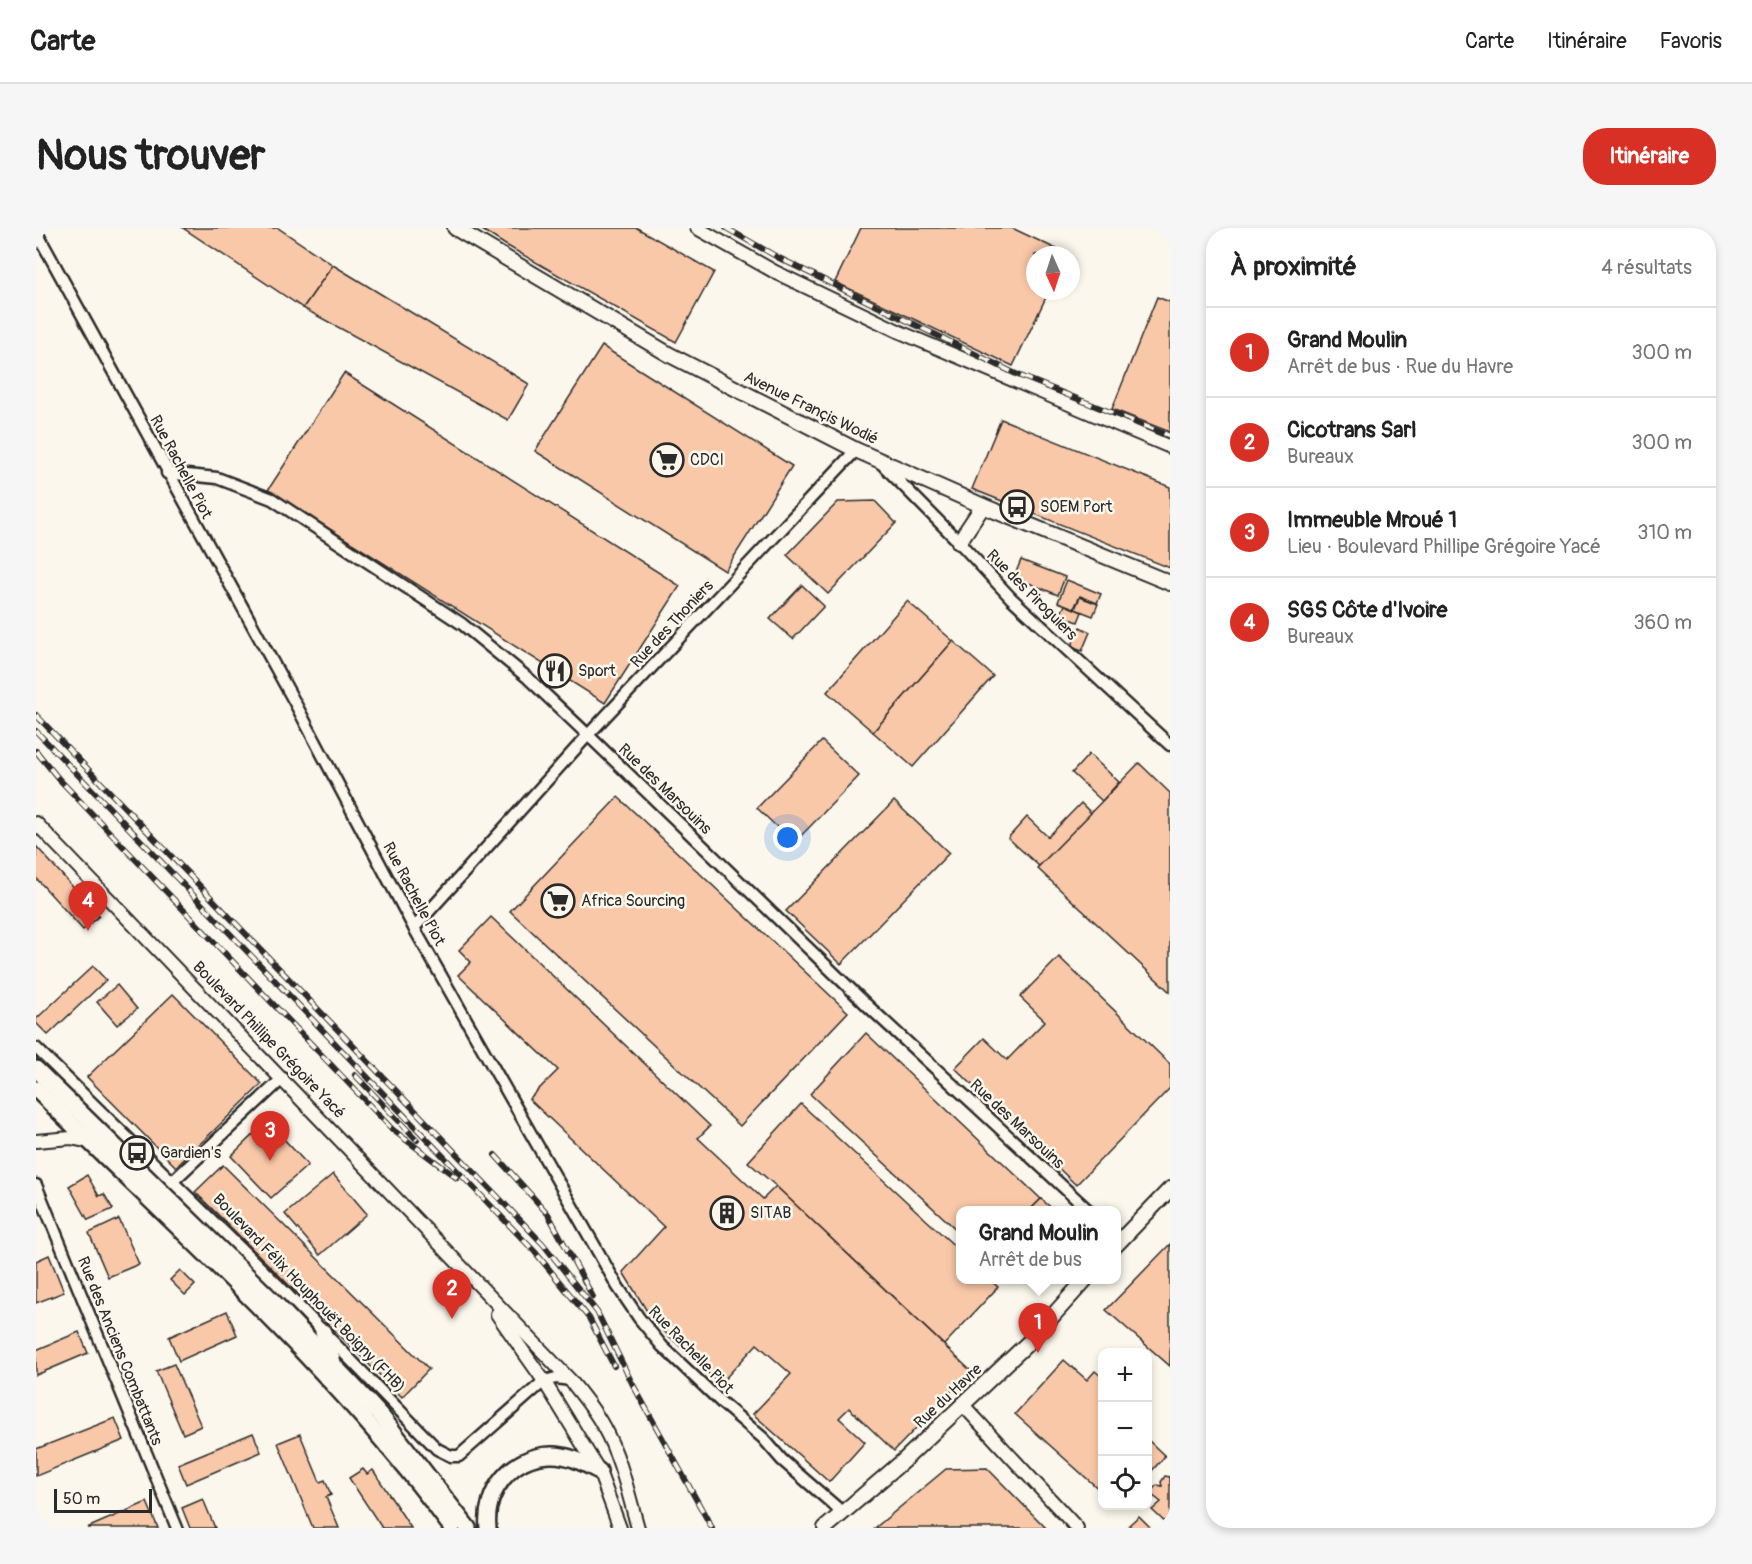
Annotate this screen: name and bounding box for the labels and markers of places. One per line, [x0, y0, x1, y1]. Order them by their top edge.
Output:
supermarket icon: CDCI [649, 442, 685, 478]
place label: CDCI [690, 450, 724, 470]
bus stop icon: SOEM Port [999, 489, 1035, 525]
place label: SOEM Port [1040, 497, 1113, 517]
restaurant icon: Sport [537, 653, 573, 689]
place label: Sport [578, 661, 616, 681]
pin: 4 [68, 882, 108, 931]
supermarket icon: Africa Sourcing [540, 883, 576, 919]
place label: Africa Sourcing [581, 891, 685, 911]
pin: 3 [250, 1112, 290, 1161]
bus stop icon: Gardien's [119, 1135, 155, 1171]
place label: Gardien's [160, 1143, 221, 1163]
building icon: SITAB [709, 1195, 745, 1231]
place label: SITAB [750, 1203, 791, 1223]
pin: 2 [432, 1270, 472, 1319]
pin: 1 [1018, 1304, 1058, 1353]

